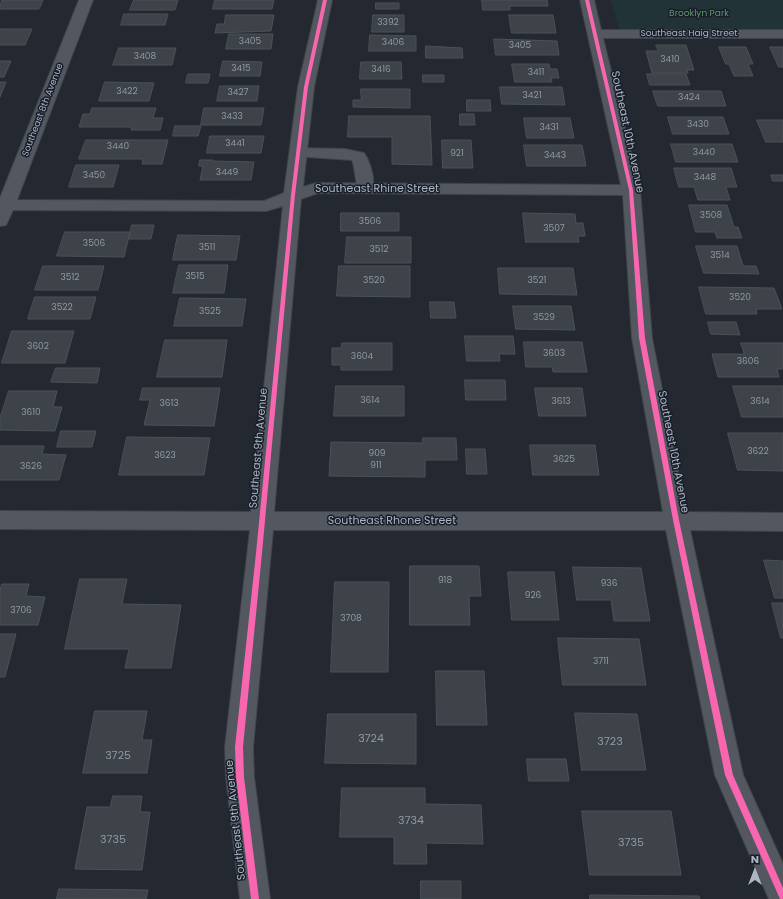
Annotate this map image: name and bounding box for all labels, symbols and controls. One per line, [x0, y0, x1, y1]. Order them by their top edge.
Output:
park label: Brooklyn Park [669, 9, 729, 19]
house number: 3392 [377, 18, 399, 28]
street label: Southeast Haig Street [640, 29, 738, 39]
house number: 3405 [239, 37, 261, 47]
house number: 3406 [382, 38, 404, 48]
house number: 3405 [509, 41, 531, 51]
house number: 3408 [134, 52, 156, 62]
house number: 3410 [660, 55, 680, 65]
street label: Southeast 8th Avenue [20, 62, 66, 158]
house number: 3415 [231, 64, 251, 74]
house number: 3416 [371, 65, 391, 75]
house number: 3411 [528, 68, 544, 78]
street label: Southeast 10th Avenue [608, 70, 646, 194]
house number: 3422 [116, 87, 138, 97]
house number: 3427 [227, 88, 249, 98]
house number: 3421 [522, 91, 542, 101]
house number: 3424 [678, 93, 700, 103]
house number: 3433 [221, 112, 243, 122]
house number: 3430 [687, 120, 709, 130]
house number: 3431 [539, 123, 559, 133]
house number: 3441 [225, 139, 245, 149]
house number: 3440 [107, 142, 129, 152]
house number: 3440 [693, 148, 715, 158]
house number: 921 [450, 149, 464, 159]
house number: 3443 [544, 151, 566, 161]
house number: 3449 [216, 168, 238, 178]
house number: 3450 [83, 171, 105, 181]
house number: 3448 [694, 173, 716, 183]
street label: Southeast Rhine Street [315, 182, 439, 196]
house number: 3508 [700, 211, 722, 221]
house number: 3506 [359, 217, 381, 227]
house number: 3507 [543, 224, 565, 234]
house number: 3506 [83, 239, 105, 249]
house number: 3511 [199, 243, 215, 253]
house number: 3512 [369, 245, 389, 255]
house number: 3514 [710, 251, 730, 261]
house number: 3515 [185, 272, 205, 282]
house number: 3512 [60, 273, 80, 283]
house number: 3520 [363, 276, 385, 286]
house number: 3521 [527, 276, 547, 286]
house number: 3520 [729, 293, 751, 303]
house number: 3522 [51, 303, 73, 313]
house number: 3525 [199, 307, 221, 317]
house number: 3529 [533, 313, 555, 323]
house number: 3602 [27, 342, 49, 352]
house number: 3603 [543, 349, 565, 359]
house number: 3604 [351, 352, 373, 362]
house number: 3606 [737, 357, 759, 367]
street label: Southeast 9th Avenue [247, 387, 271, 509]
street label: Southeast 10th Avenue [655, 390, 691, 514]
house number: 3614 [360, 396, 380, 406]
house number: 3613 [551, 397, 571, 407]
house number: 3614 [750, 397, 770, 407]
house number: 3613 [159, 399, 179, 409]
house number: 3610 [21, 408, 41, 418]
house number: 3622 [747, 447, 769, 457]
house number: 909 [369, 449, 385, 459]
house number: 3623 [154, 451, 176, 461]
house number: 3625 [553, 455, 575, 465]
house number: 911 [370, 461, 382, 471]
house number: 3626 [20, 462, 42, 472]
street label: Southeast Rhone Street [328, 514, 456, 528]
house number: 918 [438, 576, 452, 586]
house number: 936 [601, 579, 617, 589]
house number: 926 [525, 591, 541, 601]
house number: 3706 [10, 606, 32, 616]
house number: 3708 [340, 614, 362, 624]
house number: 3711 [593, 657, 609, 667]
house number: 3724 [358, 732, 384, 746]
house number: 3723 [597, 735, 623, 749]
house number: 3725 [105, 749, 131, 763]
street label: Southeast 9th Avenue [223, 759, 249, 881]
house number: 3734 [398, 814, 424, 828]
house number: 3735 [100, 833, 126, 847]
house number: 3735 [618, 836, 644, 850]
north arrow [735, 851, 775, 891]
text: N [751, 851, 759, 867]

